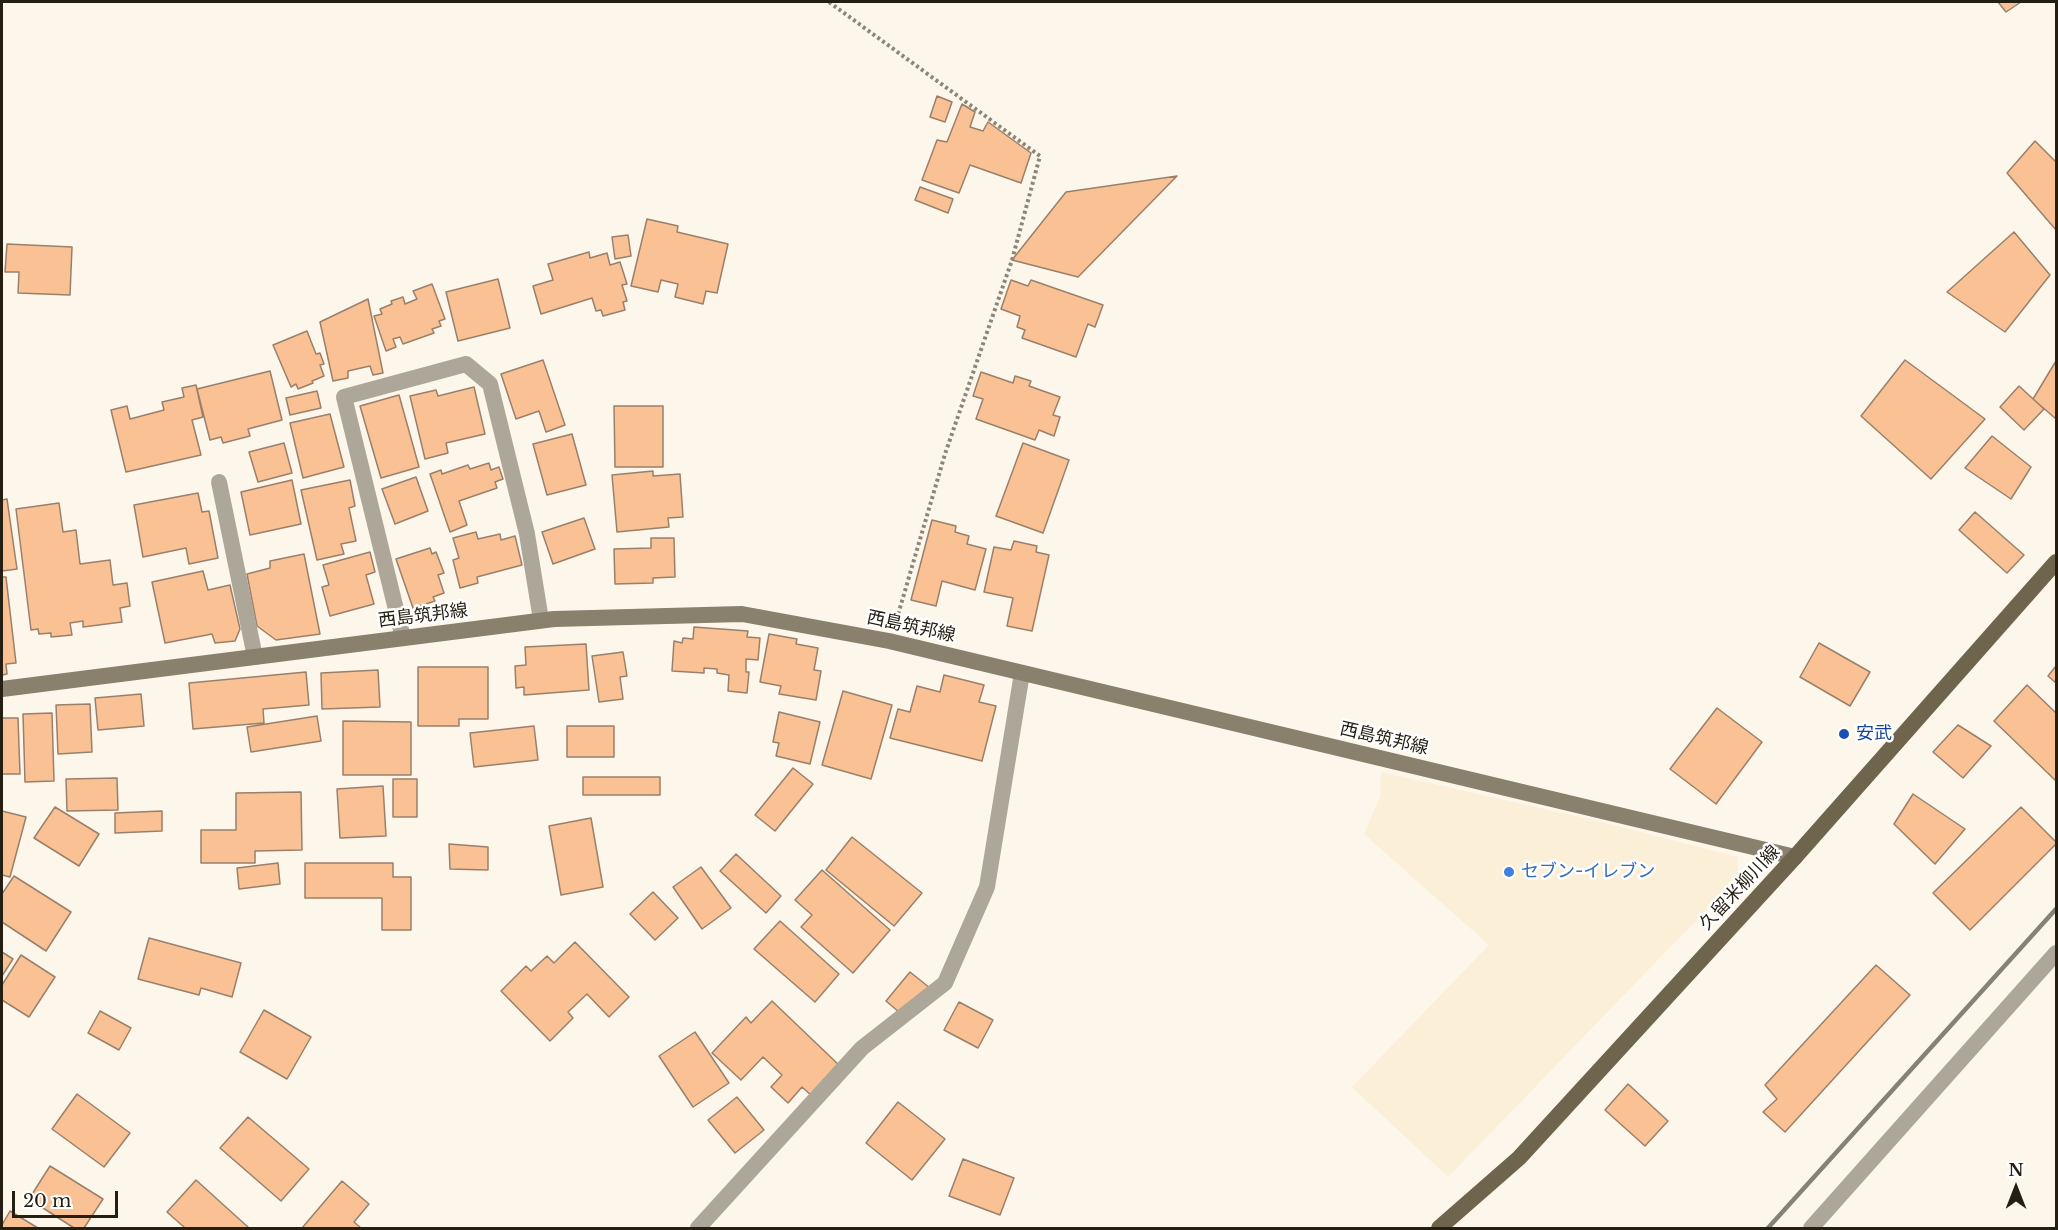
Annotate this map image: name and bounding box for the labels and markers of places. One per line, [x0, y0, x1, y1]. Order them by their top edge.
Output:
place label: 安武 [1856, 723, 1892, 745]
marker: 安武 [1837, 727, 1851, 741]
place label: セブン-イレブン [1521, 861, 1655, 883]
marker: セブン-イレブン [1502, 865, 1516, 879]

